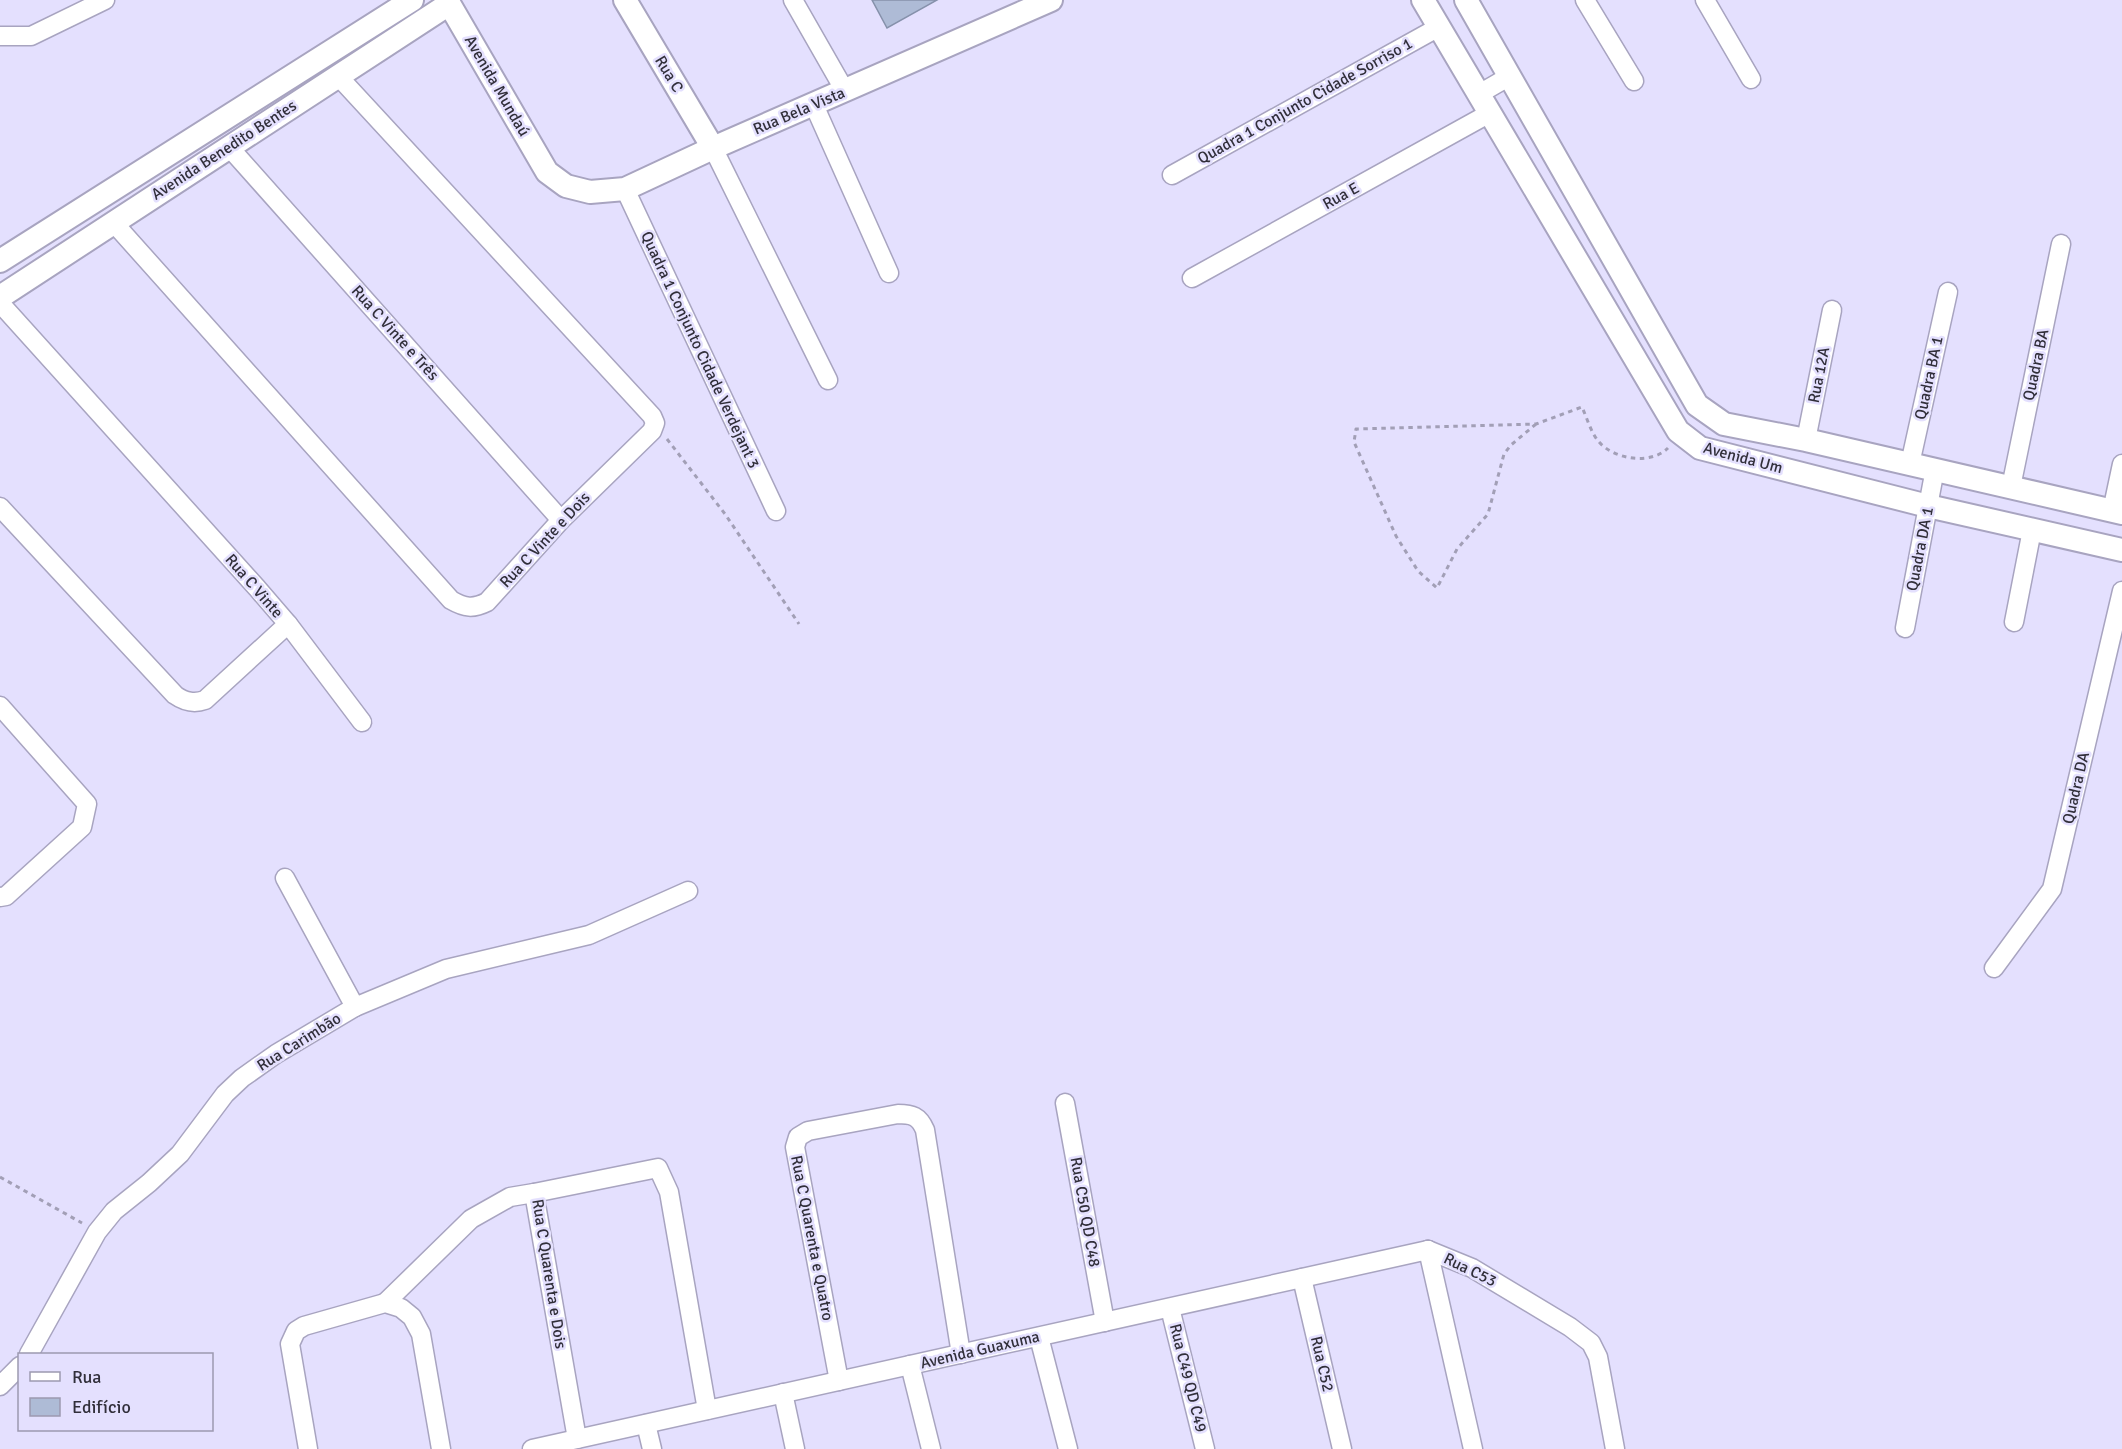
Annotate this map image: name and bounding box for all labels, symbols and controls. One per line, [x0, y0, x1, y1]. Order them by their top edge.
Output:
street label: Avenida Mundaú [460, 32, 534, 140]
street label: Quadra 1 Conjunto Cidade Sorriso 1 [1194, 33, 1416, 169]
street label: Rua C [650, 52, 688, 96]
street label: Rua Bela Vista [750, 83, 848, 139]
street label: Avenida Benedito Bentes [148, 96, 300, 204]
street label: Rua E [1319, 178, 1363, 214]
street label: Quadra 1 Conjunto Cidade Verdejant 3 [636, 228, 764, 472]
street label: Rua C Vinte e Três [347, 281, 443, 385]
street label: Quadra BA [2019, 327, 2053, 403]
street label: Quadra BA 1 [1910, 334, 1948, 422]
street label: Rua 12A [1804, 345, 1834, 405]
street label: Avenida Um [1701, 438, 1785, 478]
street label: Rua C Vinte e Dois [496, 488, 594, 592]
street label: Quadra DA 1 [1902, 505, 1938, 593]
street label: Rua C Vinte [221, 550, 287, 622]
street label: Quadra DA [2058, 750, 2094, 826]
street label: Rua Carimbão [253, 1008, 345, 1076]
street label: Rua C Quarenta e Quatro [786, 1154, 838, 1322]
street label: Rua C50 QD C48 [1065, 1155, 1105, 1269]
street label: Rua C Quarenta e Dois [527, 1198, 571, 1350]
street label: Rua C53 [1440, 1249, 1500, 1291]
street label: Rua C49 QD C49 [1165, 1322, 1211, 1434]
street label: Avenida Guaxuma [918, 1327, 1042, 1373]
street label: Rua C52 [1306, 1334, 1338, 1394]
legend [18, 1353, 213, 1431]
text: Rua [72, 1366, 101, 1388]
text: Edifício [72, 1396, 131, 1418]

